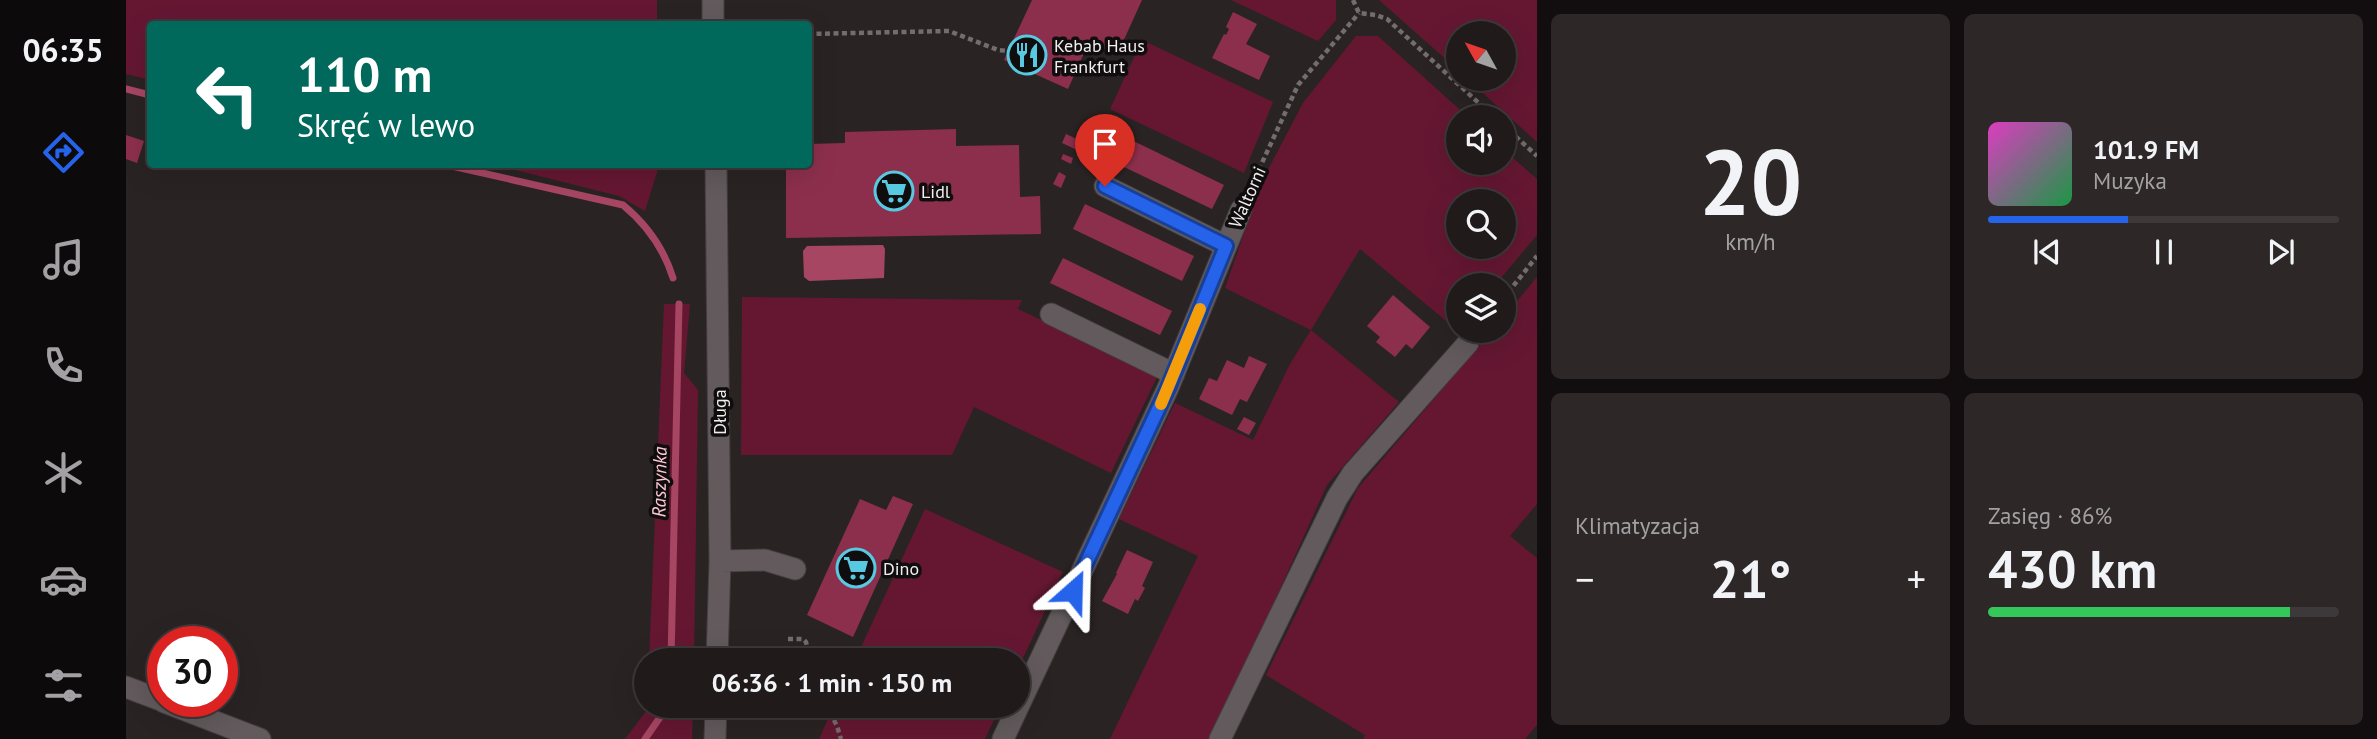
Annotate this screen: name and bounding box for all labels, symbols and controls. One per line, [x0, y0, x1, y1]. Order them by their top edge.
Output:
north arrow [1446, 21, 1516, 91]
map controls [1446, 21, 1516, 343]
text: 06:35 [22, 29, 104, 71]
restaurant icon: Kebab Haus Frankfurt [1006, 34, 1048, 76]
place label: Kebab Haus Frankfurt [1054, 34, 1145, 78]
text: 110 m [297, 42, 432, 106]
icon: left [182, 49, 273, 140]
text: Skręć w lewo [297, 104, 475, 146]
button: sound [1446, 105, 1516, 175]
pin [1075, 114, 1135, 186]
text: 20 [1699, 122, 1802, 240]
icon: arrive [1086, 125, 1124, 163]
icon: directions [39, 128, 88, 177]
text: 101.9 FM [2093, 133, 2199, 166]
street label: Waltorni [1223, 163, 1271, 231]
text: Muzyka [2093, 166, 2167, 195]
supermarket icon: Lidl [873, 170, 915, 212]
place label: Lidl [921, 180, 951, 203]
button: search [1446, 189, 1516, 259]
text: km/h [1725, 227, 1776, 256]
icon: previous [2028, 233, 2066, 271]
icon: pause [2145, 233, 2183, 271]
icon: next [2262, 233, 2300, 271]
icon: music [39, 235, 88, 284]
button: layers [1446, 273, 1516, 343]
icon: phone [39, 341, 88, 390]
street label: Długa [708, 389, 731, 435]
water label: Raszynka [646, 446, 672, 517]
icon: climate [39, 448, 88, 497]
text: Zasięg · 86% [1988, 501, 2112, 530]
text: Klimatyzacja [1575, 511, 1700, 540]
text: 430 km [1988, 535, 2157, 602]
text: 21° [1710, 545, 1791, 612]
supermarket icon: Dino [835, 547, 877, 589]
position arrow [1036, 554, 1110, 628]
text: − [1575, 554, 1594, 603]
text: + [1907, 554, 1926, 603]
icon: car [39, 555, 88, 604]
place label: Dino [883, 557, 919, 580]
speed limit sign: 30 [147, 626, 238, 717]
icon: filters [39, 661, 88, 710]
text: 06:36 · 1 min · 150 m [712, 666, 952, 699]

